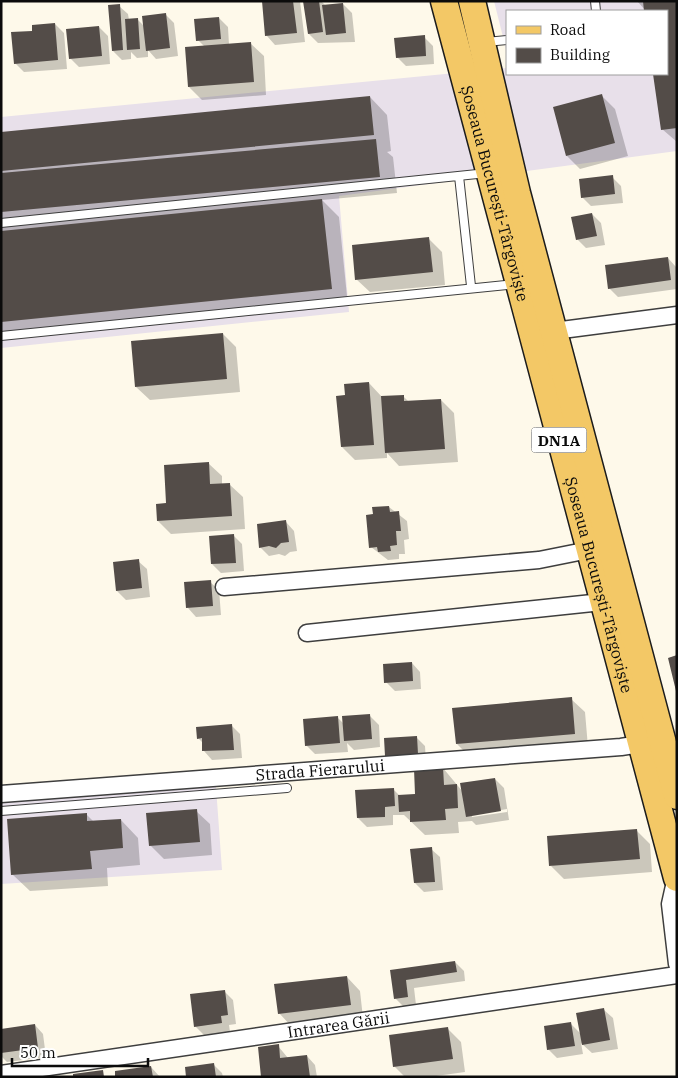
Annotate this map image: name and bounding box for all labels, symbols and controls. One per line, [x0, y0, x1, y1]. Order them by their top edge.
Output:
legend [506, 10, 668, 75]
text: Road [550, 20, 586, 39]
text: Building [550, 45, 610, 64]
street label: Șoseaua București-Târgoviște [457, 83, 533, 304]
road number: DN1A [532, 428, 586, 452]
street label: Șoseaua București-Târgoviște [561, 474, 637, 695]
street label: Strada Fierarului [255, 755, 385, 785]
street label: Intrarea Gării [286, 1007, 391, 1042]
scale bar [12, 1036, 149, 1068]
text: 50 m [20, 1043, 56, 1062]

